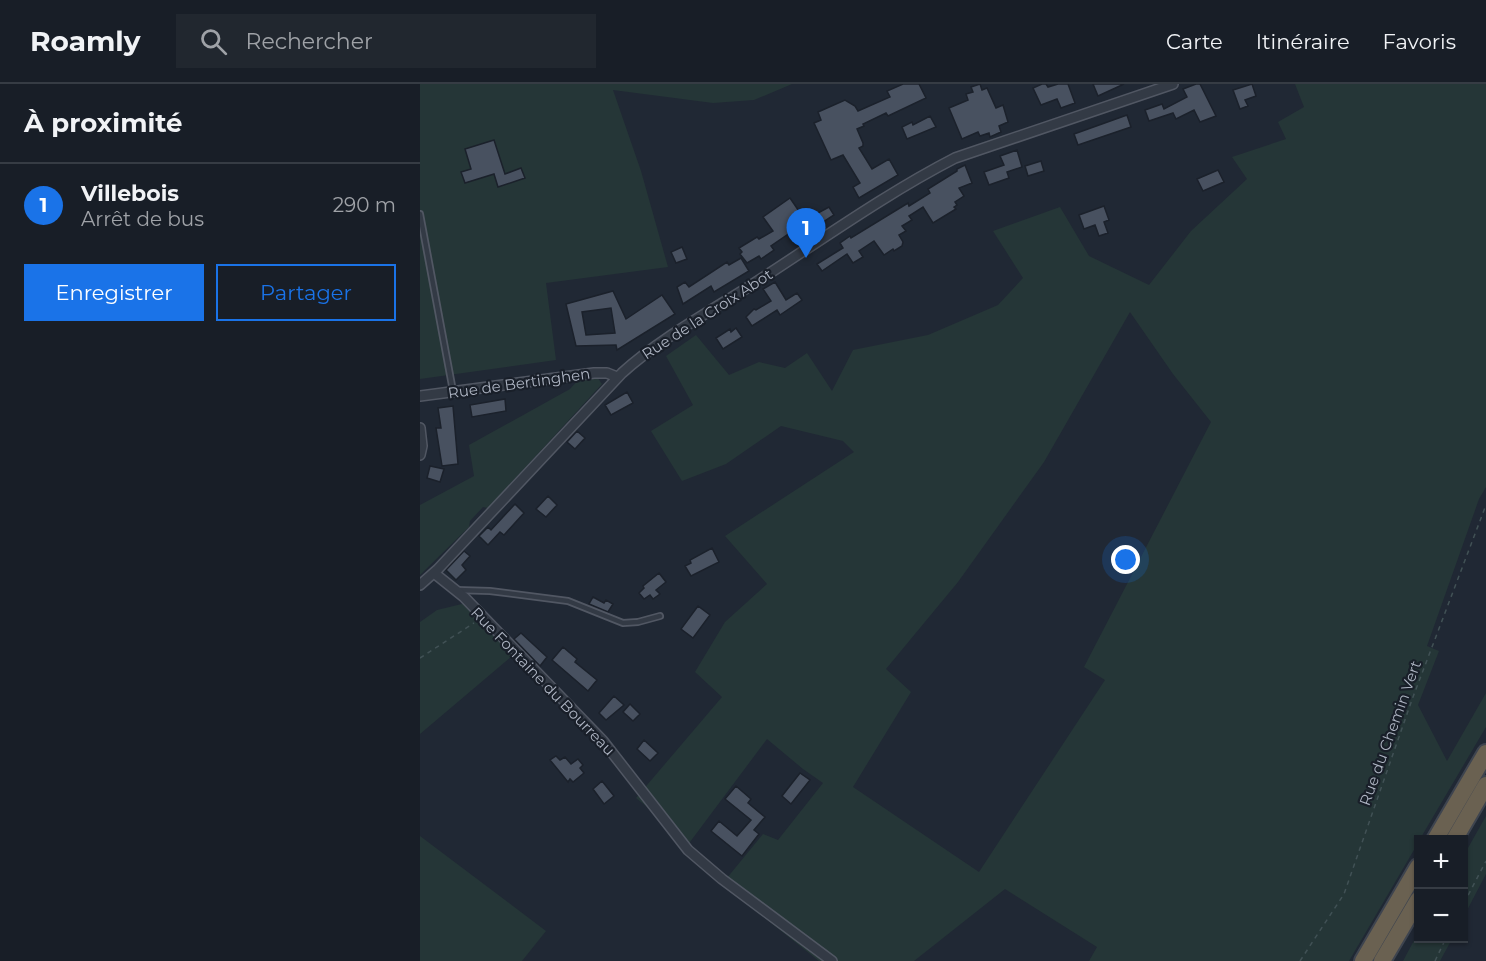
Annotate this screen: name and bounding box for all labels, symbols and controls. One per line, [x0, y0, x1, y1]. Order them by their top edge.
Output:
search box [176, 14, 596, 68]
text: Roamly [30, 24, 140, 58]
icon: search [197, 25, 230, 58]
text: Rechercher [245, 28, 373, 55]
text: Carte [1166, 29, 1223, 54]
text: Itinéraire [1256, 29, 1350, 54]
text: Favoris [1383, 29, 1456, 54]
text: À proximité [24, 107, 183, 139]
text: Villebois [81, 180, 179, 207]
text: 1 [40, 193, 47, 217]
text: 290 m [333, 193, 396, 217]
text: Arrêt de bus [81, 207, 204, 231]
pin: 1 [786, 208, 826, 258]
button: Enregistrer [24, 264, 204, 321]
button: Partager [216, 264, 396, 321]
street label: Rue de la Croix Abot [638, 265, 776, 363]
street label: Rue de Bertinghen [447, 364, 591, 402]
your location [1111, 545, 1140, 574]
street label: Rue Fontaine du Bourreau [467, 603, 619, 759]
street label: Rue du Chemin Vert [1355, 658, 1425, 808]
map controls [1414, 835, 1468, 943]
button: + [1414, 835, 1468, 889]
button: − [1414, 889, 1468, 943]

